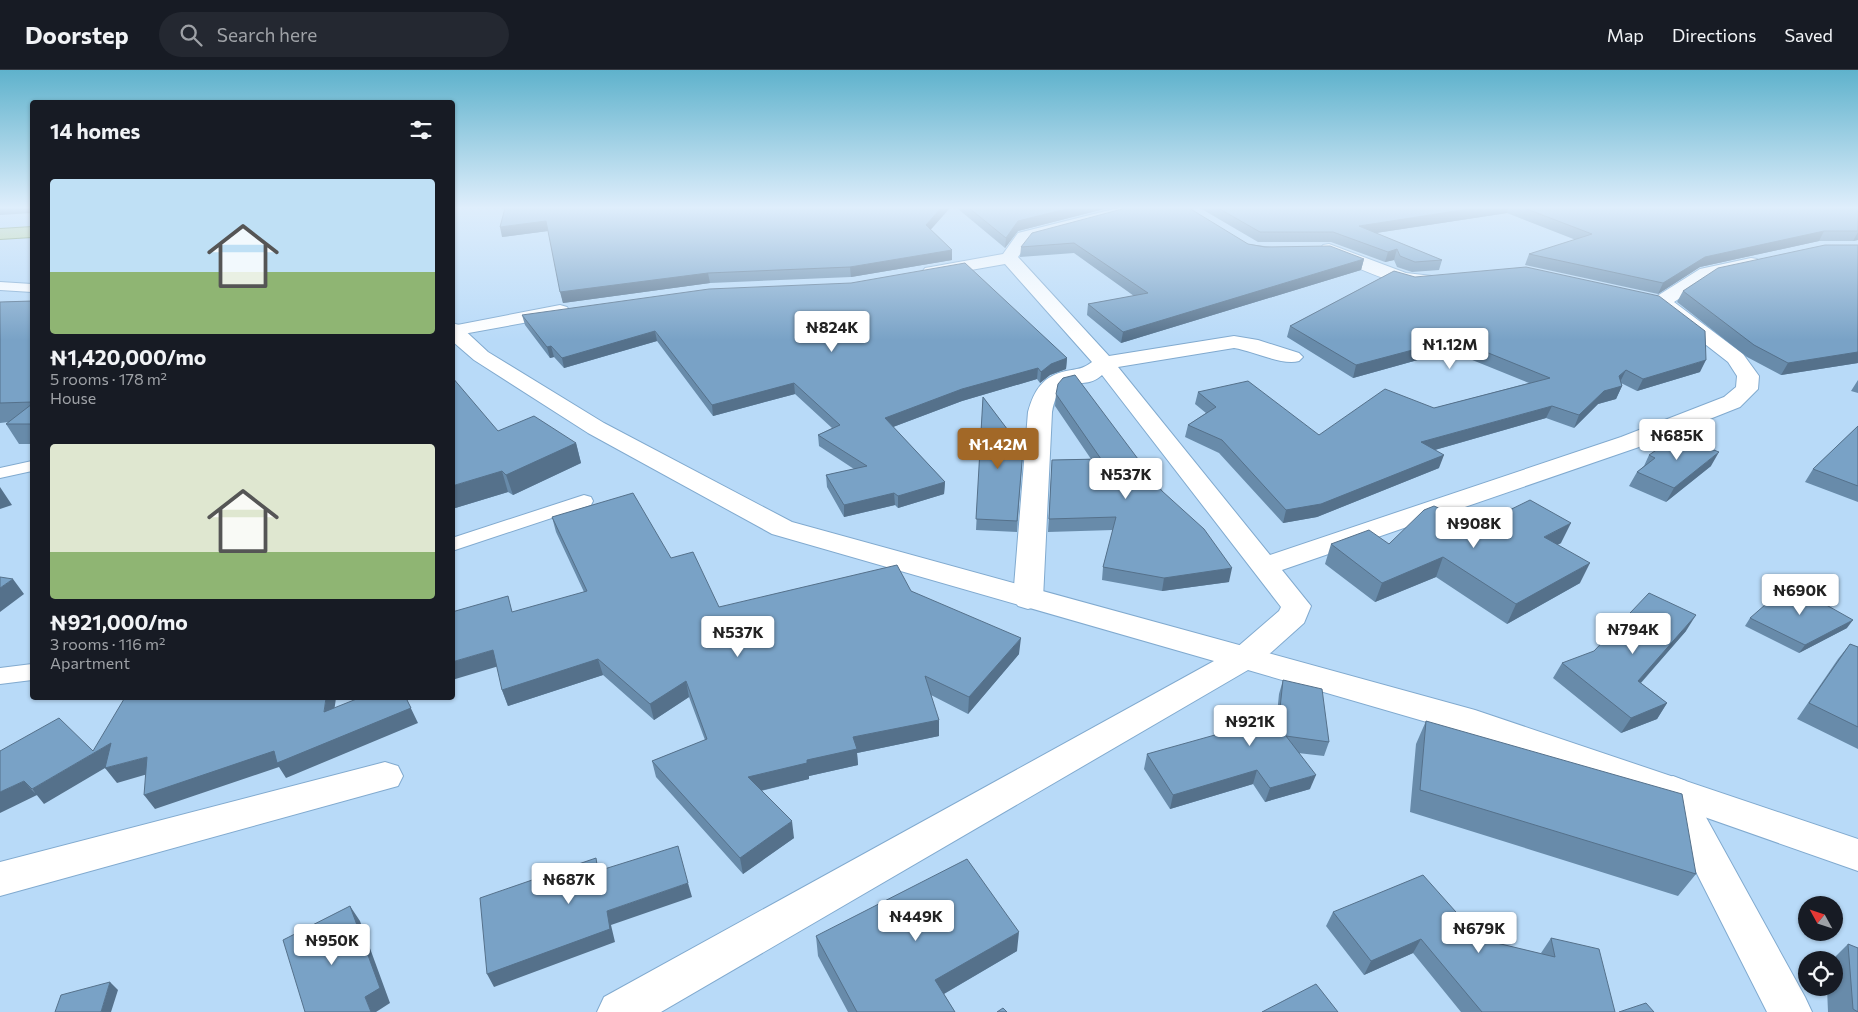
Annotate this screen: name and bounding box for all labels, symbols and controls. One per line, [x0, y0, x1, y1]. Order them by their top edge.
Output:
search box [159, 12, 509, 57]
text: Doorstep [25, 20, 129, 49]
icon: search [177, 21, 205, 49]
text: Search here [217, 23, 317, 46]
text: Map [1607, 24, 1644, 46]
text: Directions [1672, 24, 1756, 46]
text: Saved [1784, 24, 1833, 46]
icon: filters [407, 116, 435, 144]
text: 14 homes [50, 118, 140, 143]
icon: home [198, 211, 288, 301]
pin: ₦824K [797, 310, 867, 353]
text: ₦824K [806, 317, 858, 336]
pin: ₦1.12M [1409, 328, 1491, 370]
text: ₦1.12M [1422, 334, 1478, 353]
text: ₦1,420,000/mo [50, 344, 206, 369]
text: 5 rooms · 178 m² [50, 369, 167, 388]
text: House [50, 388, 96, 407]
pin: ₦685K [1642, 418, 1712, 461]
text: ₦685K [1650, 425, 1704, 444]
pin: ₦1.42M [957, 428, 1039, 470]
text: ₦1.42M [969, 434, 1027, 453]
pin: ₦537K [1091, 458, 1161, 500]
text: ₦537K [1100, 464, 1152, 483]
icon: home [198, 476, 288, 566]
pin: ₦908K [1439, 506, 1509, 549]
text: ₦908K [1447, 513, 1501, 532]
pin: ₦690K [1765, 574, 1835, 616]
text: ₦690K [1773, 580, 1827, 599]
text: ₦921,000/mo [50, 609, 188, 634]
pin: ₦794K [1598, 612, 1668, 655]
pin: ₦537K [703, 616, 773, 658]
text: ₦794K [1607, 619, 1659, 638]
text: ₦537K [712, 622, 764, 641]
text: 3 rooms · 116 m² [50, 634, 165, 653]
text: Apartment [50, 653, 130, 672]
pin: ₦921K [1215, 704, 1285, 747]
text: ₦921K [1225, 711, 1275, 730]
pin: ₦687K [534, 862, 604, 905]
text: ₦687K [543, 869, 595, 888]
north arrow [1798, 896, 1842, 941]
map controls [1798, 896, 1843, 996]
pin: ₦449K [881, 900, 951, 942]
text: ₦449K [889, 906, 943, 925]
pin: ₦679K [1444, 912, 1514, 954]
text: ₦679K [1453, 918, 1505, 937]
pin: ₦950K [297, 924, 367, 966]
text: ₦950K [305, 930, 359, 949]
button: locate [1798, 951, 1843, 996]

